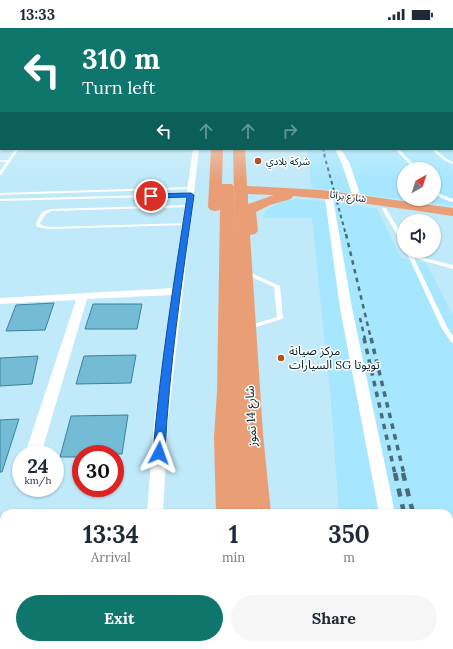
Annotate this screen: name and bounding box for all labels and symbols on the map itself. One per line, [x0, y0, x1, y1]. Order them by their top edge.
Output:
place label: شركة بلادي [266, 155, 310, 169]
marker: شركة بلادي [253, 156, 263, 166]
north arrow [397, 162, 441, 206]
pin [134, 179, 168, 213]
street label: شارع براثا [329, 188, 367, 206]
place label: مركز صيانة السيارات SG تويوتا [289, 343, 380, 372]
marker: مركز صيانة السيارات SG تويوتا [276, 353, 286, 363]
street label: شارع 14 تموز [241, 385, 262, 448]
position arrow [138, 432, 180, 474]
speed limit sign: 30 [72, 445, 124, 497]

